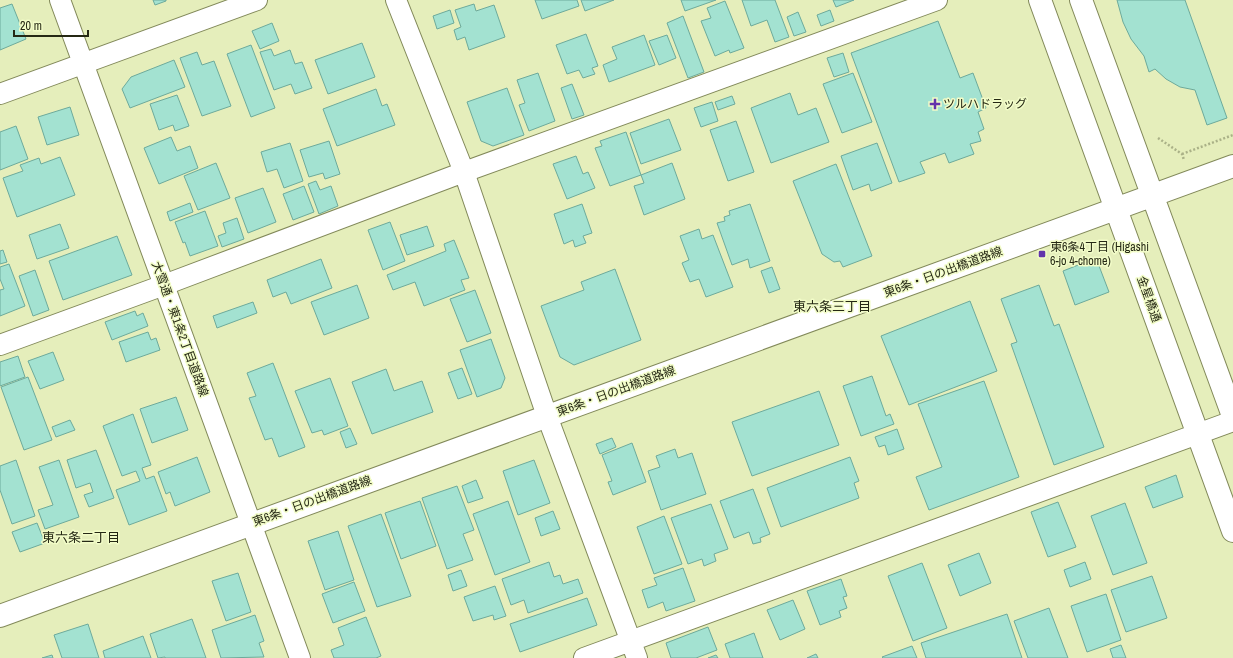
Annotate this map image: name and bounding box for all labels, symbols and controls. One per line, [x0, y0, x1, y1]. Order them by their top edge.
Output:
scale bar [14, 12, 88, 38]
text: 20 m [20, 18, 42, 34]
place label: ツルハドラッグ [943, 96, 1027, 112]
marker: ツルハドラッグ [930, 99, 940, 109]
place label: 東6条4丁目 (Higashi 6-jo 4-chome) [1050, 239, 1149, 269]
street label: 東6条・日の出橋道路線 [881, 243, 1005, 301]
marker: 東6条4丁目 (Higashi 6-jo 4-chome) [1037, 249, 1047, 259]
street label: 大雪通・東1条2丁目道路線 [148, 259, 212, 399]
street label: 金星橋通 [1133, 274, 1165, 324]
district label: 東六条三丁目 [793, 298, 871, 315]
street label: 東6条・日の出橋道路線 [554, 362, 678, 420]
street label: 東6条・日の出橋道路線 [250, 472, 374, 530]
district label: 東六条二丁目 [42, 529, 120, 546]

